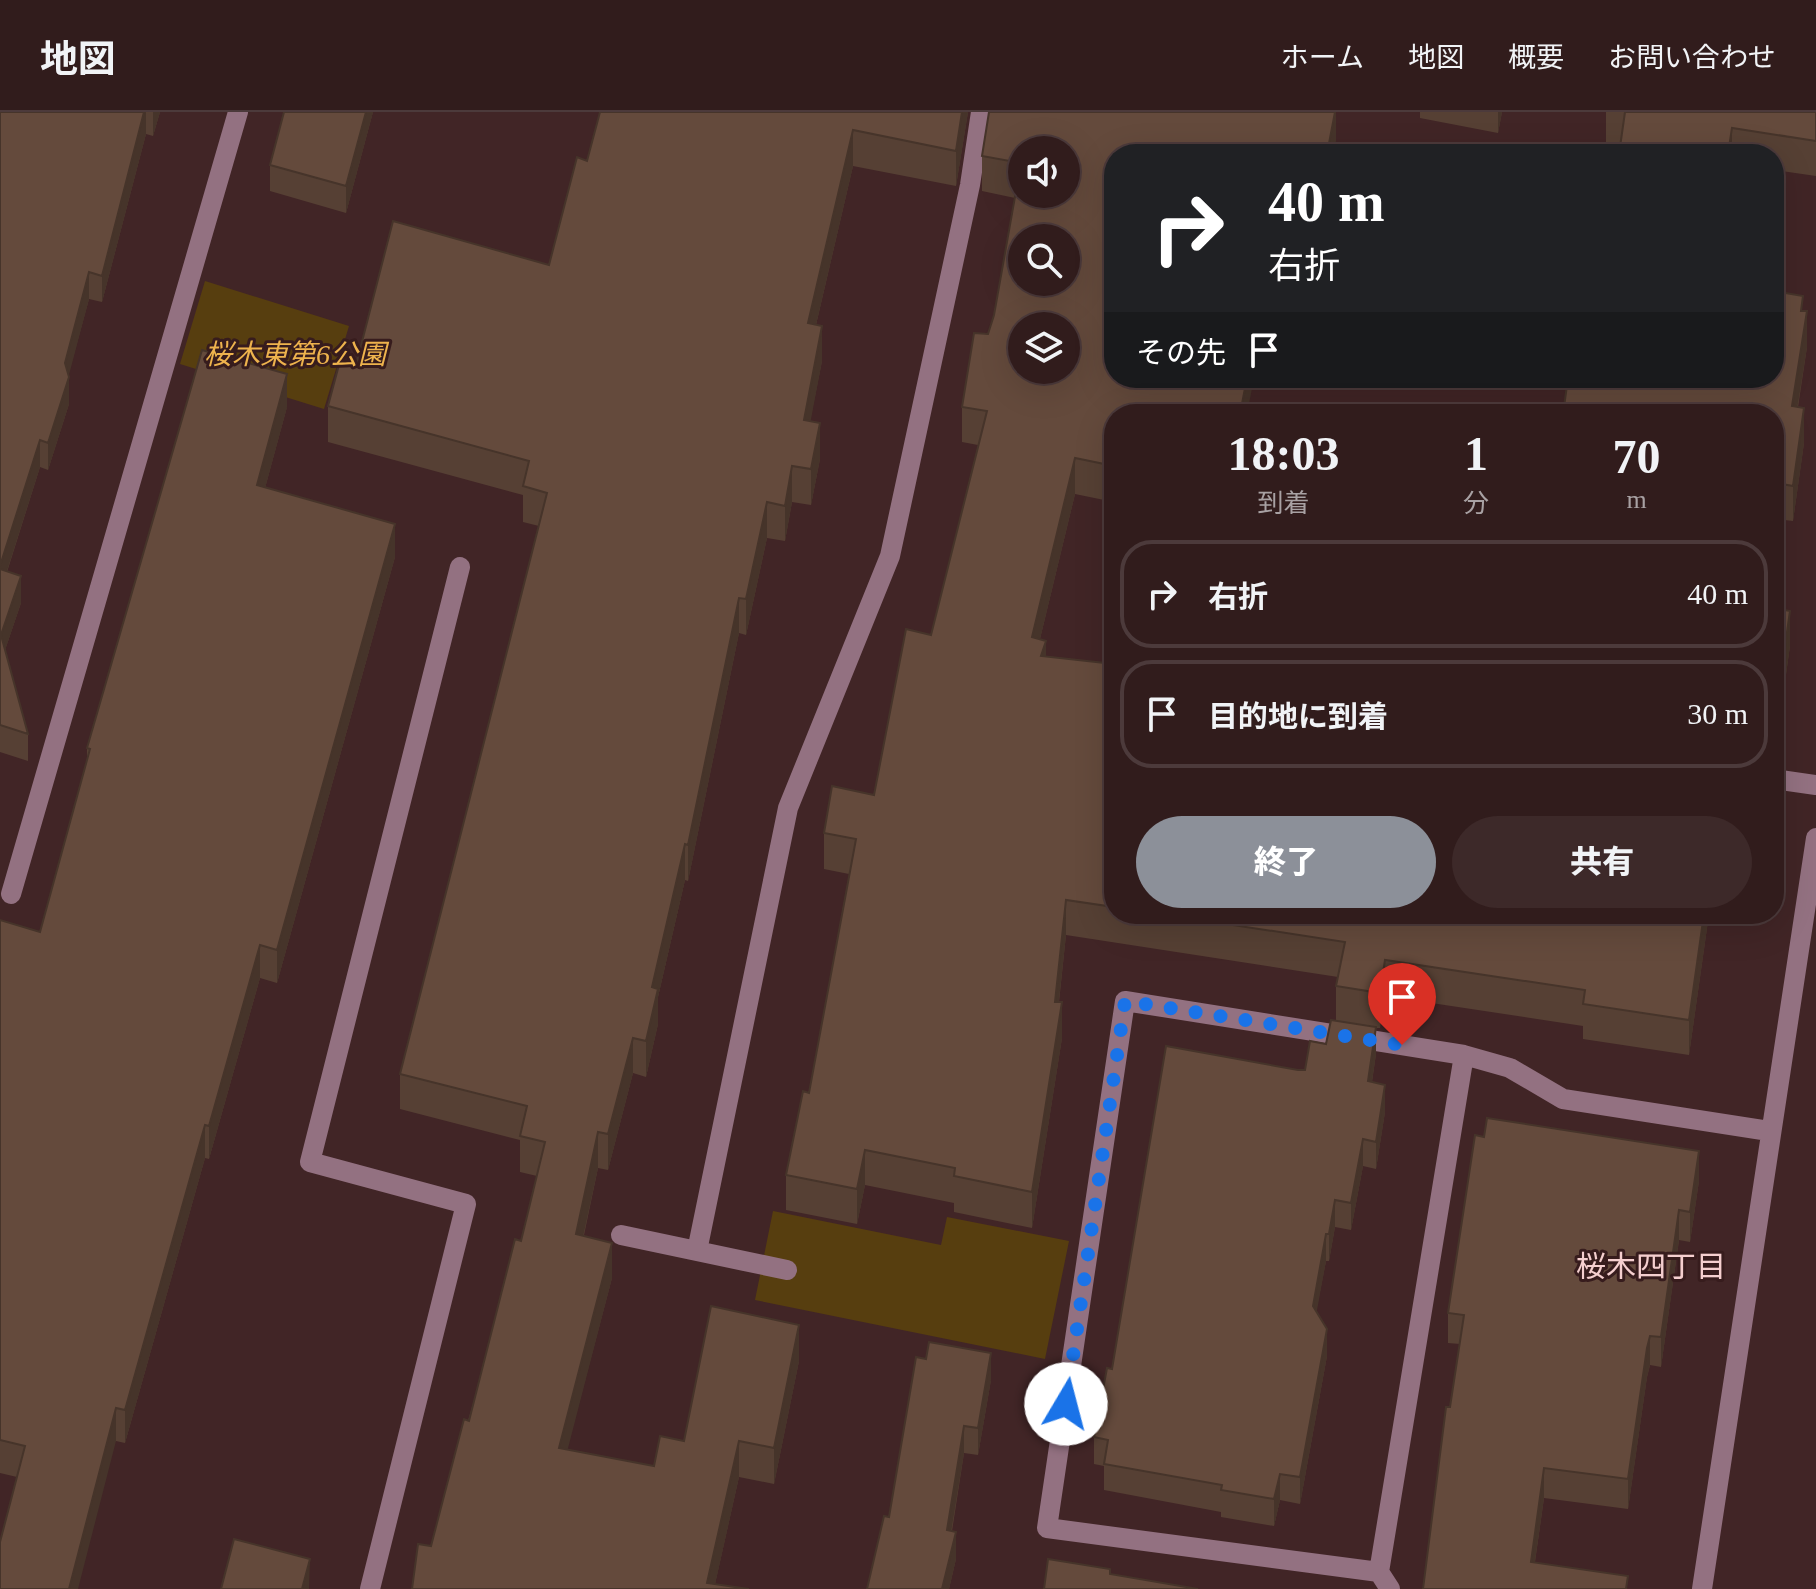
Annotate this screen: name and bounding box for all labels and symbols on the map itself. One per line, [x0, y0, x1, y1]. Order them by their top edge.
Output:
park label: 桜木東第6公園 [204, 339, 390, 370]
pin [1368, 963, 1436, 1045]
district label: 桜木四丁目 [1576, 1250, 1726, 1283]
position arrow [1024, 1362, 1108, 1446]

